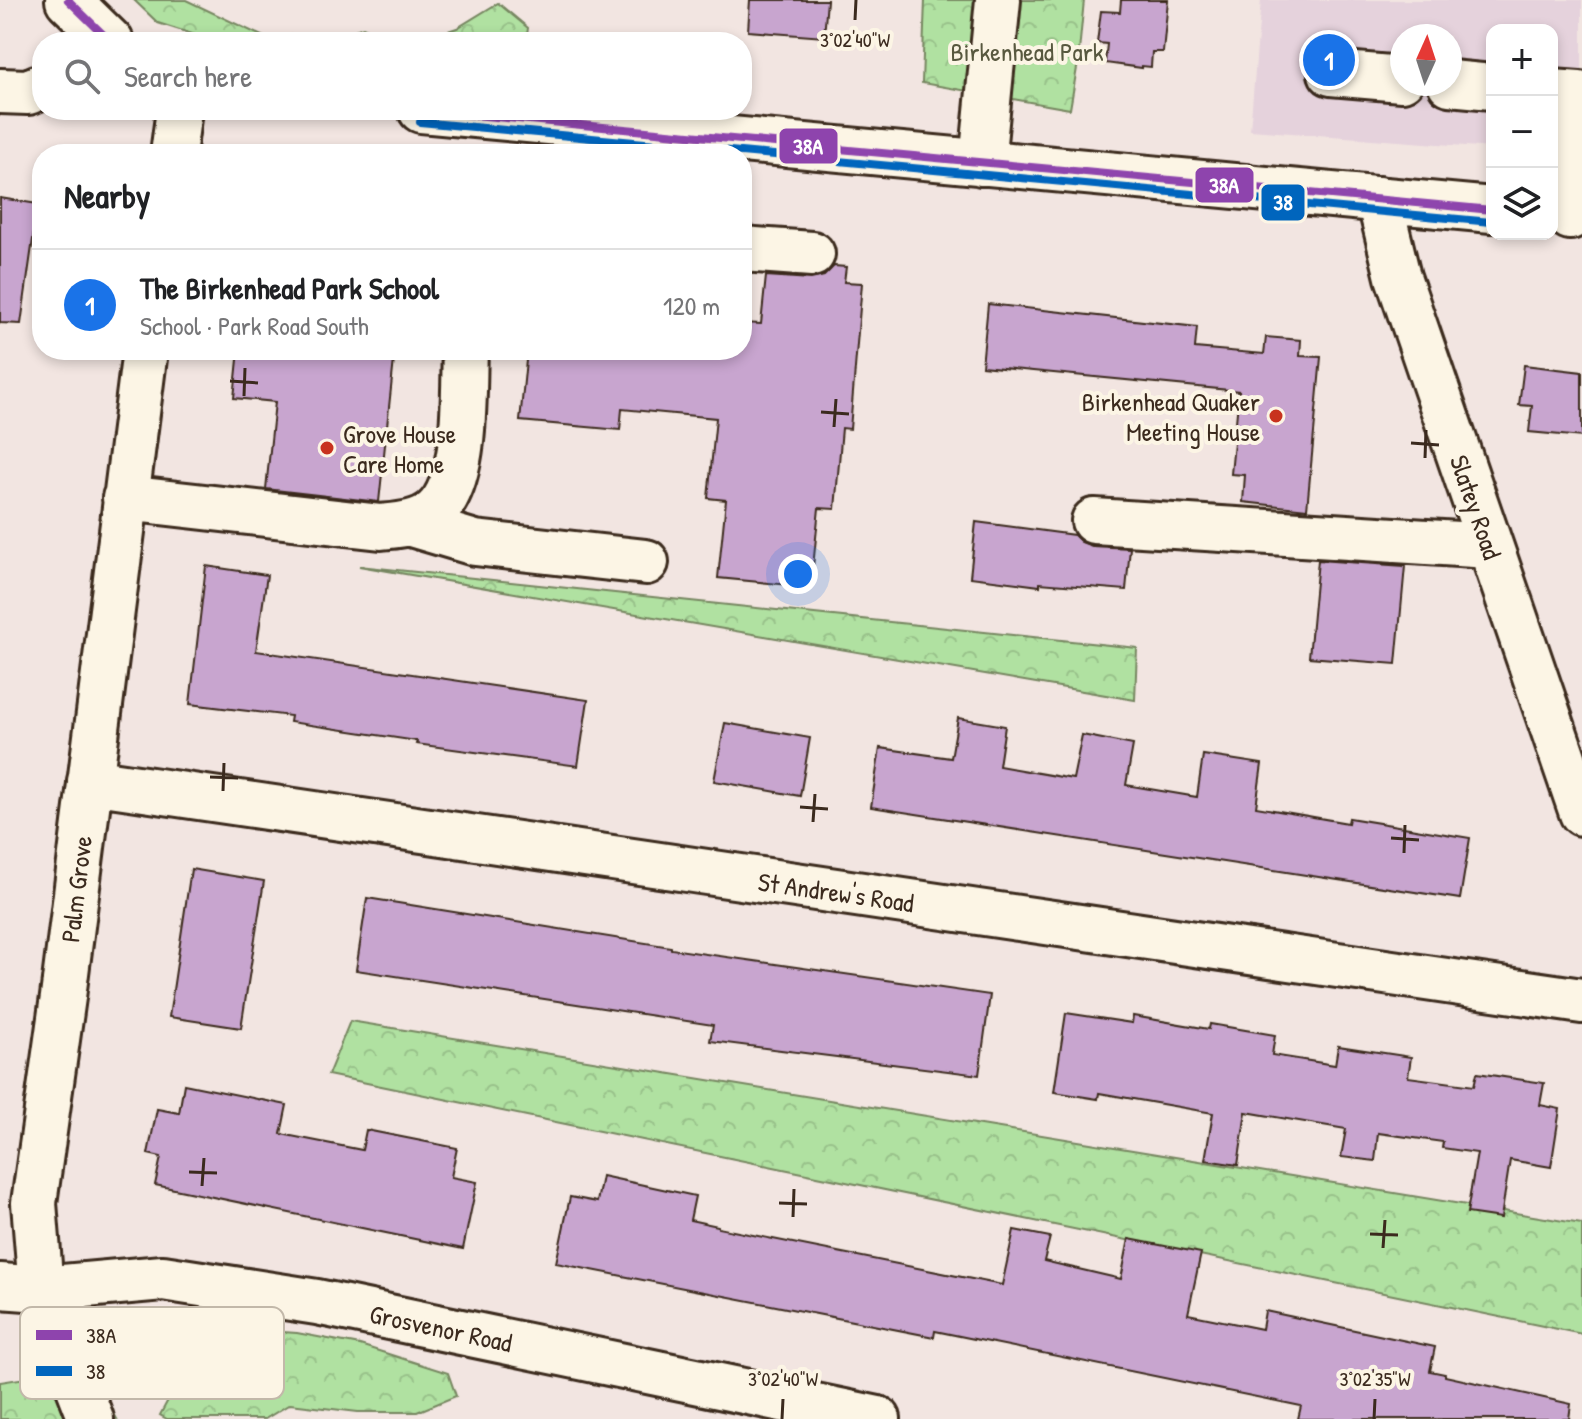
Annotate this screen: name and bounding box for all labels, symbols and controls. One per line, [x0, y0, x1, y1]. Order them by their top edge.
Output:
north arrow [1390, 24, 1462, 96]
map controls [1486, 24, 1558, 240]
button: + [1486, 24, 1558, 96]
text: 3°02'40"W [820, 26, 891, 53]
pin: 1 [1303, 30, 1355, 90]
search box [32, 32, 752, 120]
park label: Birkenhead Park [951, 34, 1104, 69]
icon: search [60, 54, 104, 98]
text: Search here [124, 56, 252, 96]
button: − [1486, 96, 1558, 168]
line badge: 38A [778, 127, 839, 165]
text: 38A [793, 131, 823, 161]
line badge: 38A [1194, 166, 1255, 204]
button: layers [1486, 168, 1558, 240]
text: 38A [1209, 170, 1239, 200]
text: Nearby [64, 173, 150, 219]
line badge: 38 [1260, 183, 1306, 222]
text: 38 [1273, 187, 1293, 217]
text: The Birkenhead Park School [140, 268, 439, 308]
text: 1 [85, 288, 95, 323]
text: 120 m [663, 288, 720, 323]
text: School · Park Road South [140, 308, 369, 343]
place label: Birkenhead Quaker Meeting House [1082, 384, 1260, 449]
marker: Birkenhead Quaker Meeting House [1267, 407, 1285, 425]
place label: Grove House Care Home [343, 416, 456, 481]
marker: Grove House Care Home [318, 439, 336, 457]
street label: Slatey Road [1442, 450, 1510, 564]
your location [778, 554, 818, 594]
street label: Palm Grove [52, 834, 100, 944]
street label: St Andrew's Road [756, 864, 916, 920]
street label: Grosvenor Road [367, 1296, 515, 1360]
legend [20, 1307, 284, 1399]
text: 38A [86, 1320, 116, 1350]
text: 38 [86, 1356, 105, 1386]
text: 3°02'40"W [748, 1365, 819, 1392]
text: 3°02'35"W [1340, 1365, 1411, 1392]

